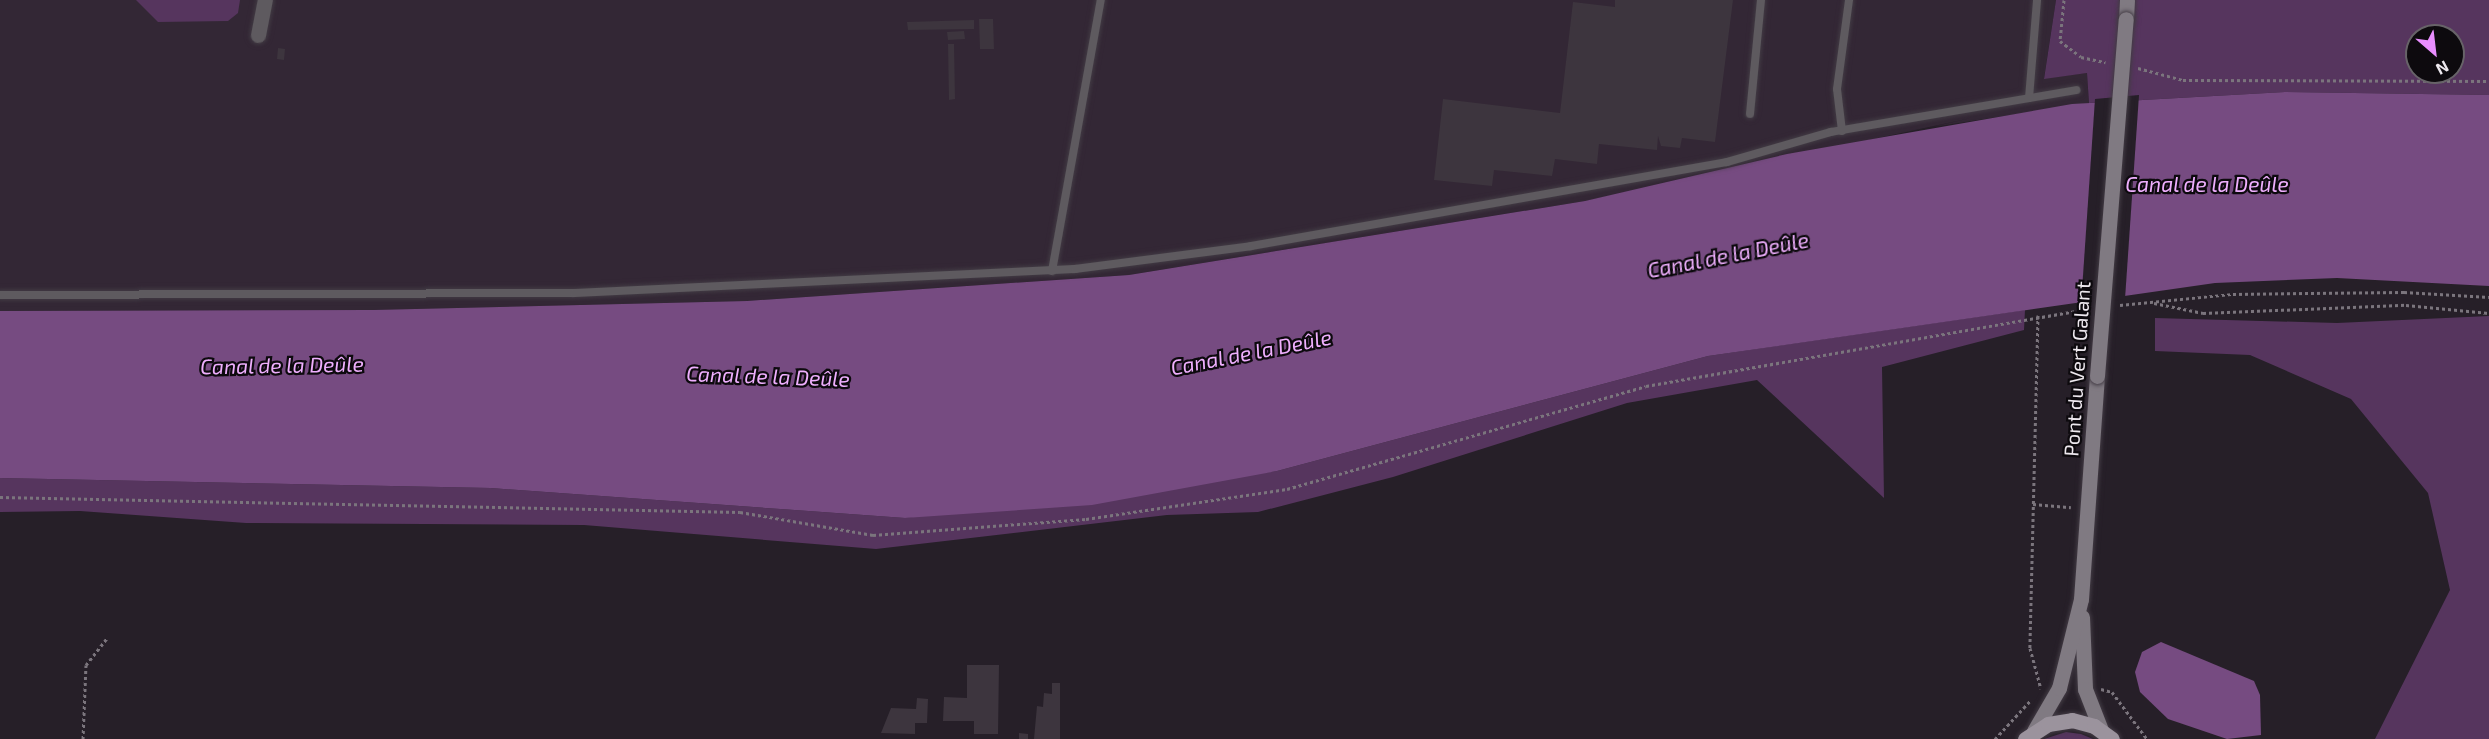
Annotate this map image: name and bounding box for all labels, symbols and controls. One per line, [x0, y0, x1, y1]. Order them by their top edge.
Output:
north arrow [2405, 24, 2465, 84]
text: N [2433, 57, 2452, 80]
water label: Canal de la Deûle [2125, 171, 2289, 197]
water label: Canal de la Deûle [1645, 227, 1811, 283]
street label: Pont du Vert Galant [2059, 280, 2095, 458]
water label: Canal de la Deûle [1168, 324, 1334, 380]
water label: Canal de la Deûle [200, 351, 364, 379]
water label: Canal de la Deûle [686, 361, 850, 391]

